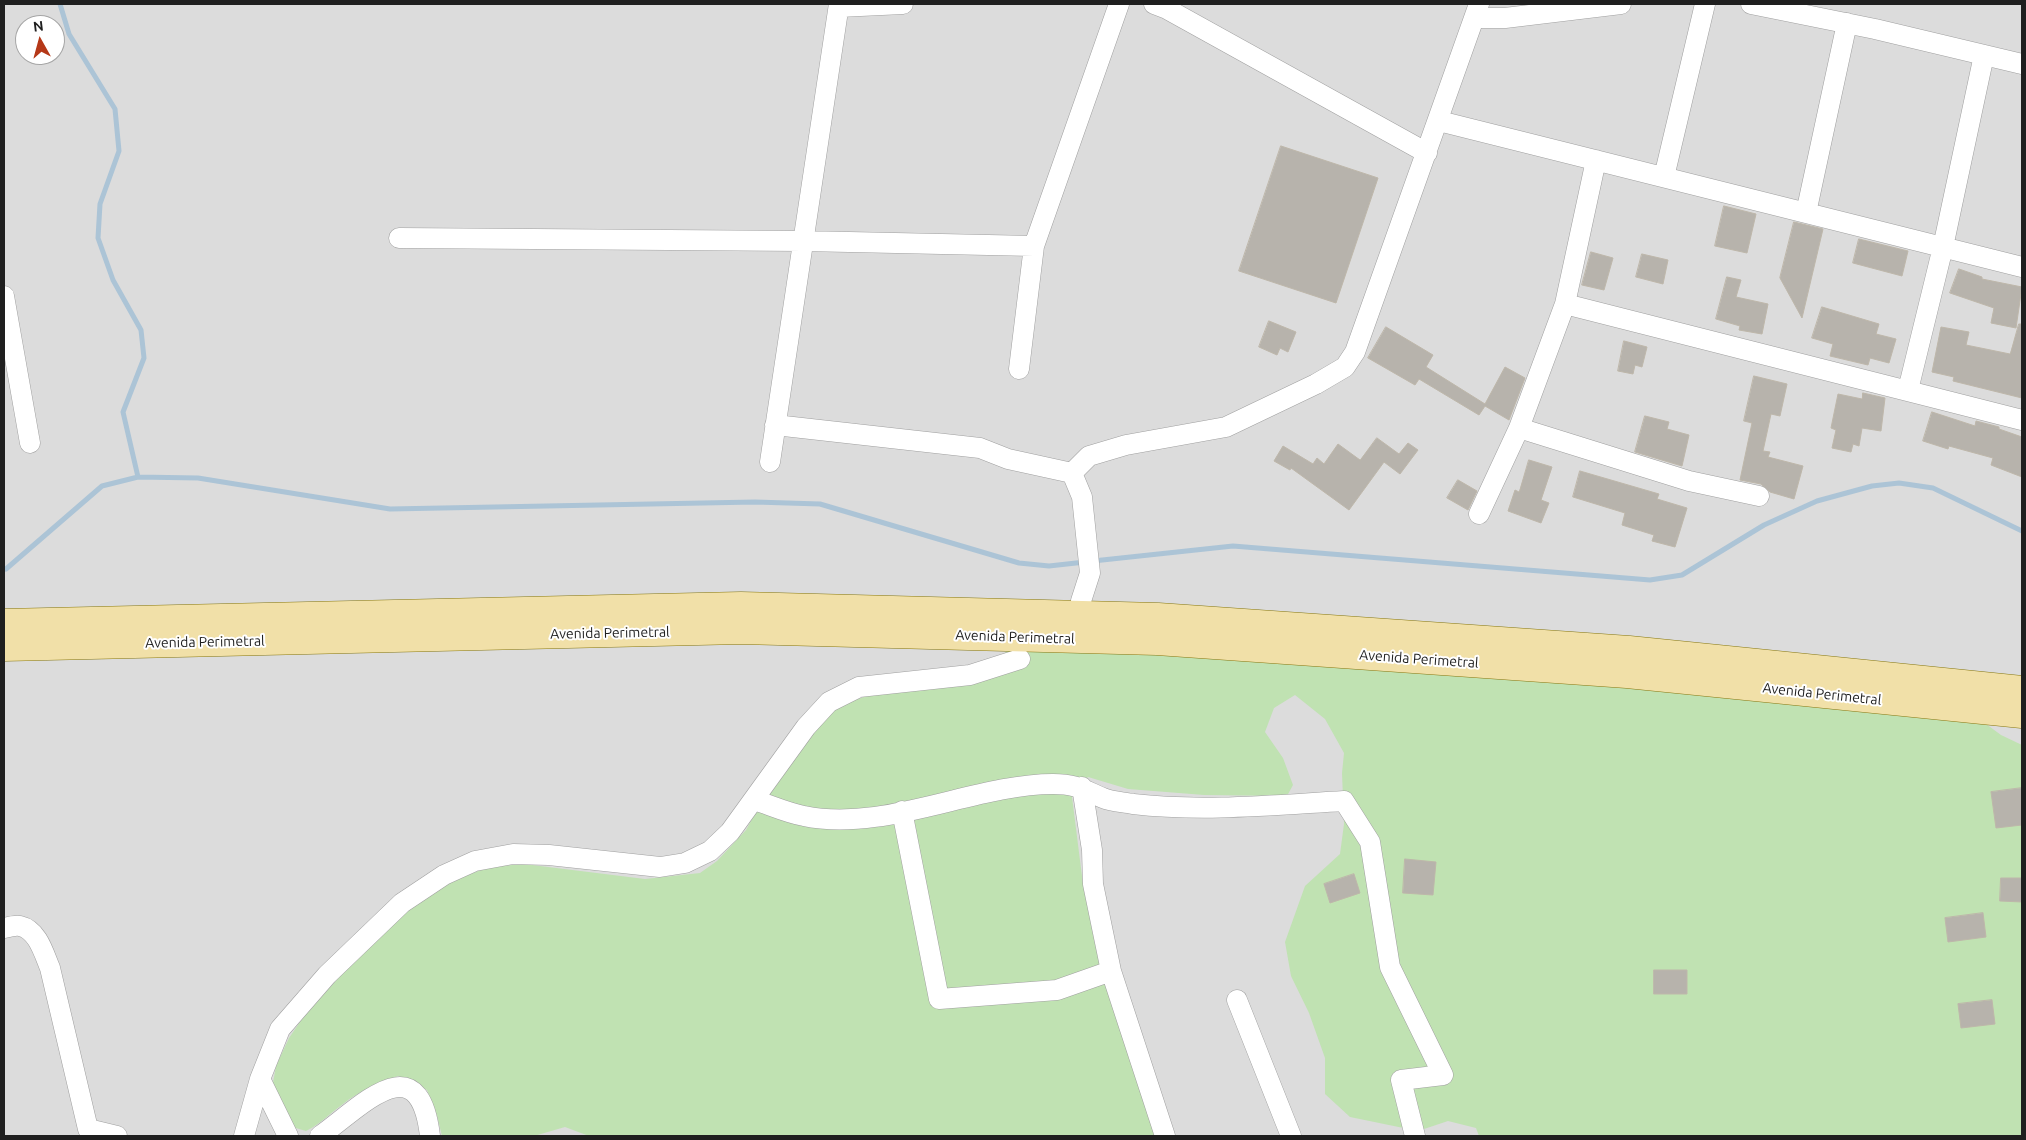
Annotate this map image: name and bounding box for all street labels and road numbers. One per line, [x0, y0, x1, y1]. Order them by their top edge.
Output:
street label: Avenida Perimetral [550, 624, 670, 642]
street label: Avenida Perimetral [955, 627, 1075, 647]
street label: Avenida Perimetral [145, 633, 265, 651]
street label: Avenida Perimetral [1359, 646, 1479, 672]
street label: Avenida Perimetral [1762, 679, 1882, 709]

